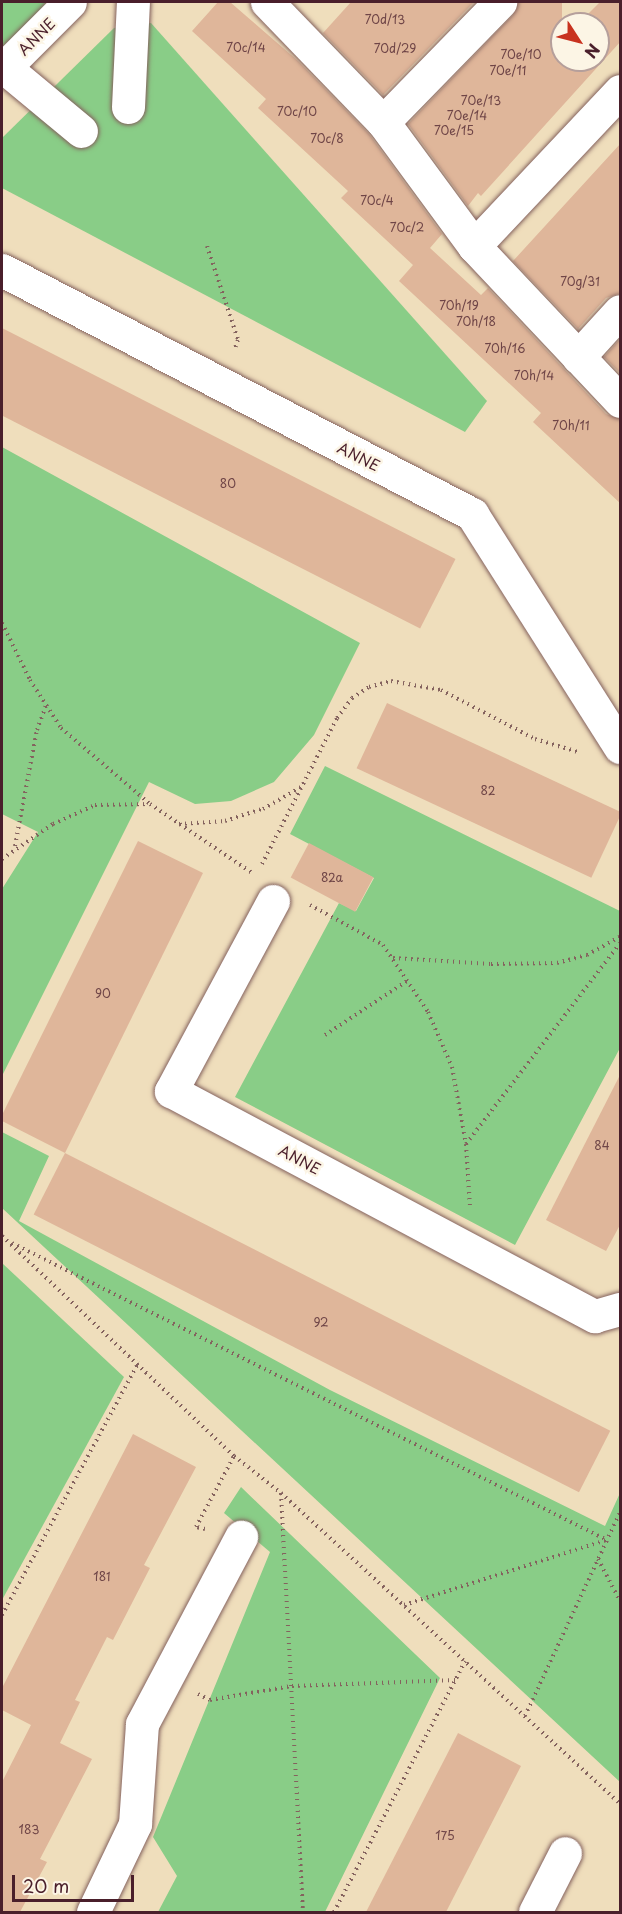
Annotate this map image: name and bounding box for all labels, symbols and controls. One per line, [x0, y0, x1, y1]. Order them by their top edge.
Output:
north arrow [550, 12, 610, 72]
house number: 70d/13 [365, 13, 405, 27]
street label: ANNE [14, 14, 58, 58]
text: N [580, 39, 606, 64]
house number: 70c/14 [226, 41, 266, 55]
house number: 70d/29 [374, 42, 416, 56]
house number: 70e/10 [500, 48, 542, 62]
house number: 70e/11 [489, 64, 527, 78]
house number: 70e/13 [461, 94, 501, 108]
house number: 70c/10 [277, 105, 317, 119]
house number: 70e/14 [447, 109, 487, 123]
house number: 70e/15 [434, 124, 474, 138]
house number: 70c/8 [310, 132, 344, 146]
house number: 70c/4 [360, 194, 394, 208]
house number: 70c/2 [390, 221, 424, 235]
house number: 70g/31 [560, 275, 600, 289]
house number: 70h/19 [439, 299, 479, 313]
house number: 70h/18 [456, 315, 496, 329]
house number: 70h/16 [484, 342, 526, 356]
house number: 70h/14 [514, 369, 554, 383]
house number: 70h/11 [552, 419, 590, 433]
street label: ANNE [335, 438, 383, 474]
house number: 80 [220, 477, 236, 491]
house number: 82 [481, 784, 495, 798]
house number: 82a [321, 871, 343, 885]
house number: 90 [95, 987, 111, 1001]
house number: 84 [594, 1139, 610, 1153]
street label: ANNE [276, 1140, 324, 1178]
house number: 92 [313, 1316, 329, 1330]
house number: 181 [93, 1570, 111, 1584]
house number: 183 [19, 1823, 39, 1837]
house number: 175 [435, 1829, 455, 1843]
scale bar [15, 1863, 136, 1901]
text: 20 m [23, 1872, 69, 1899]

